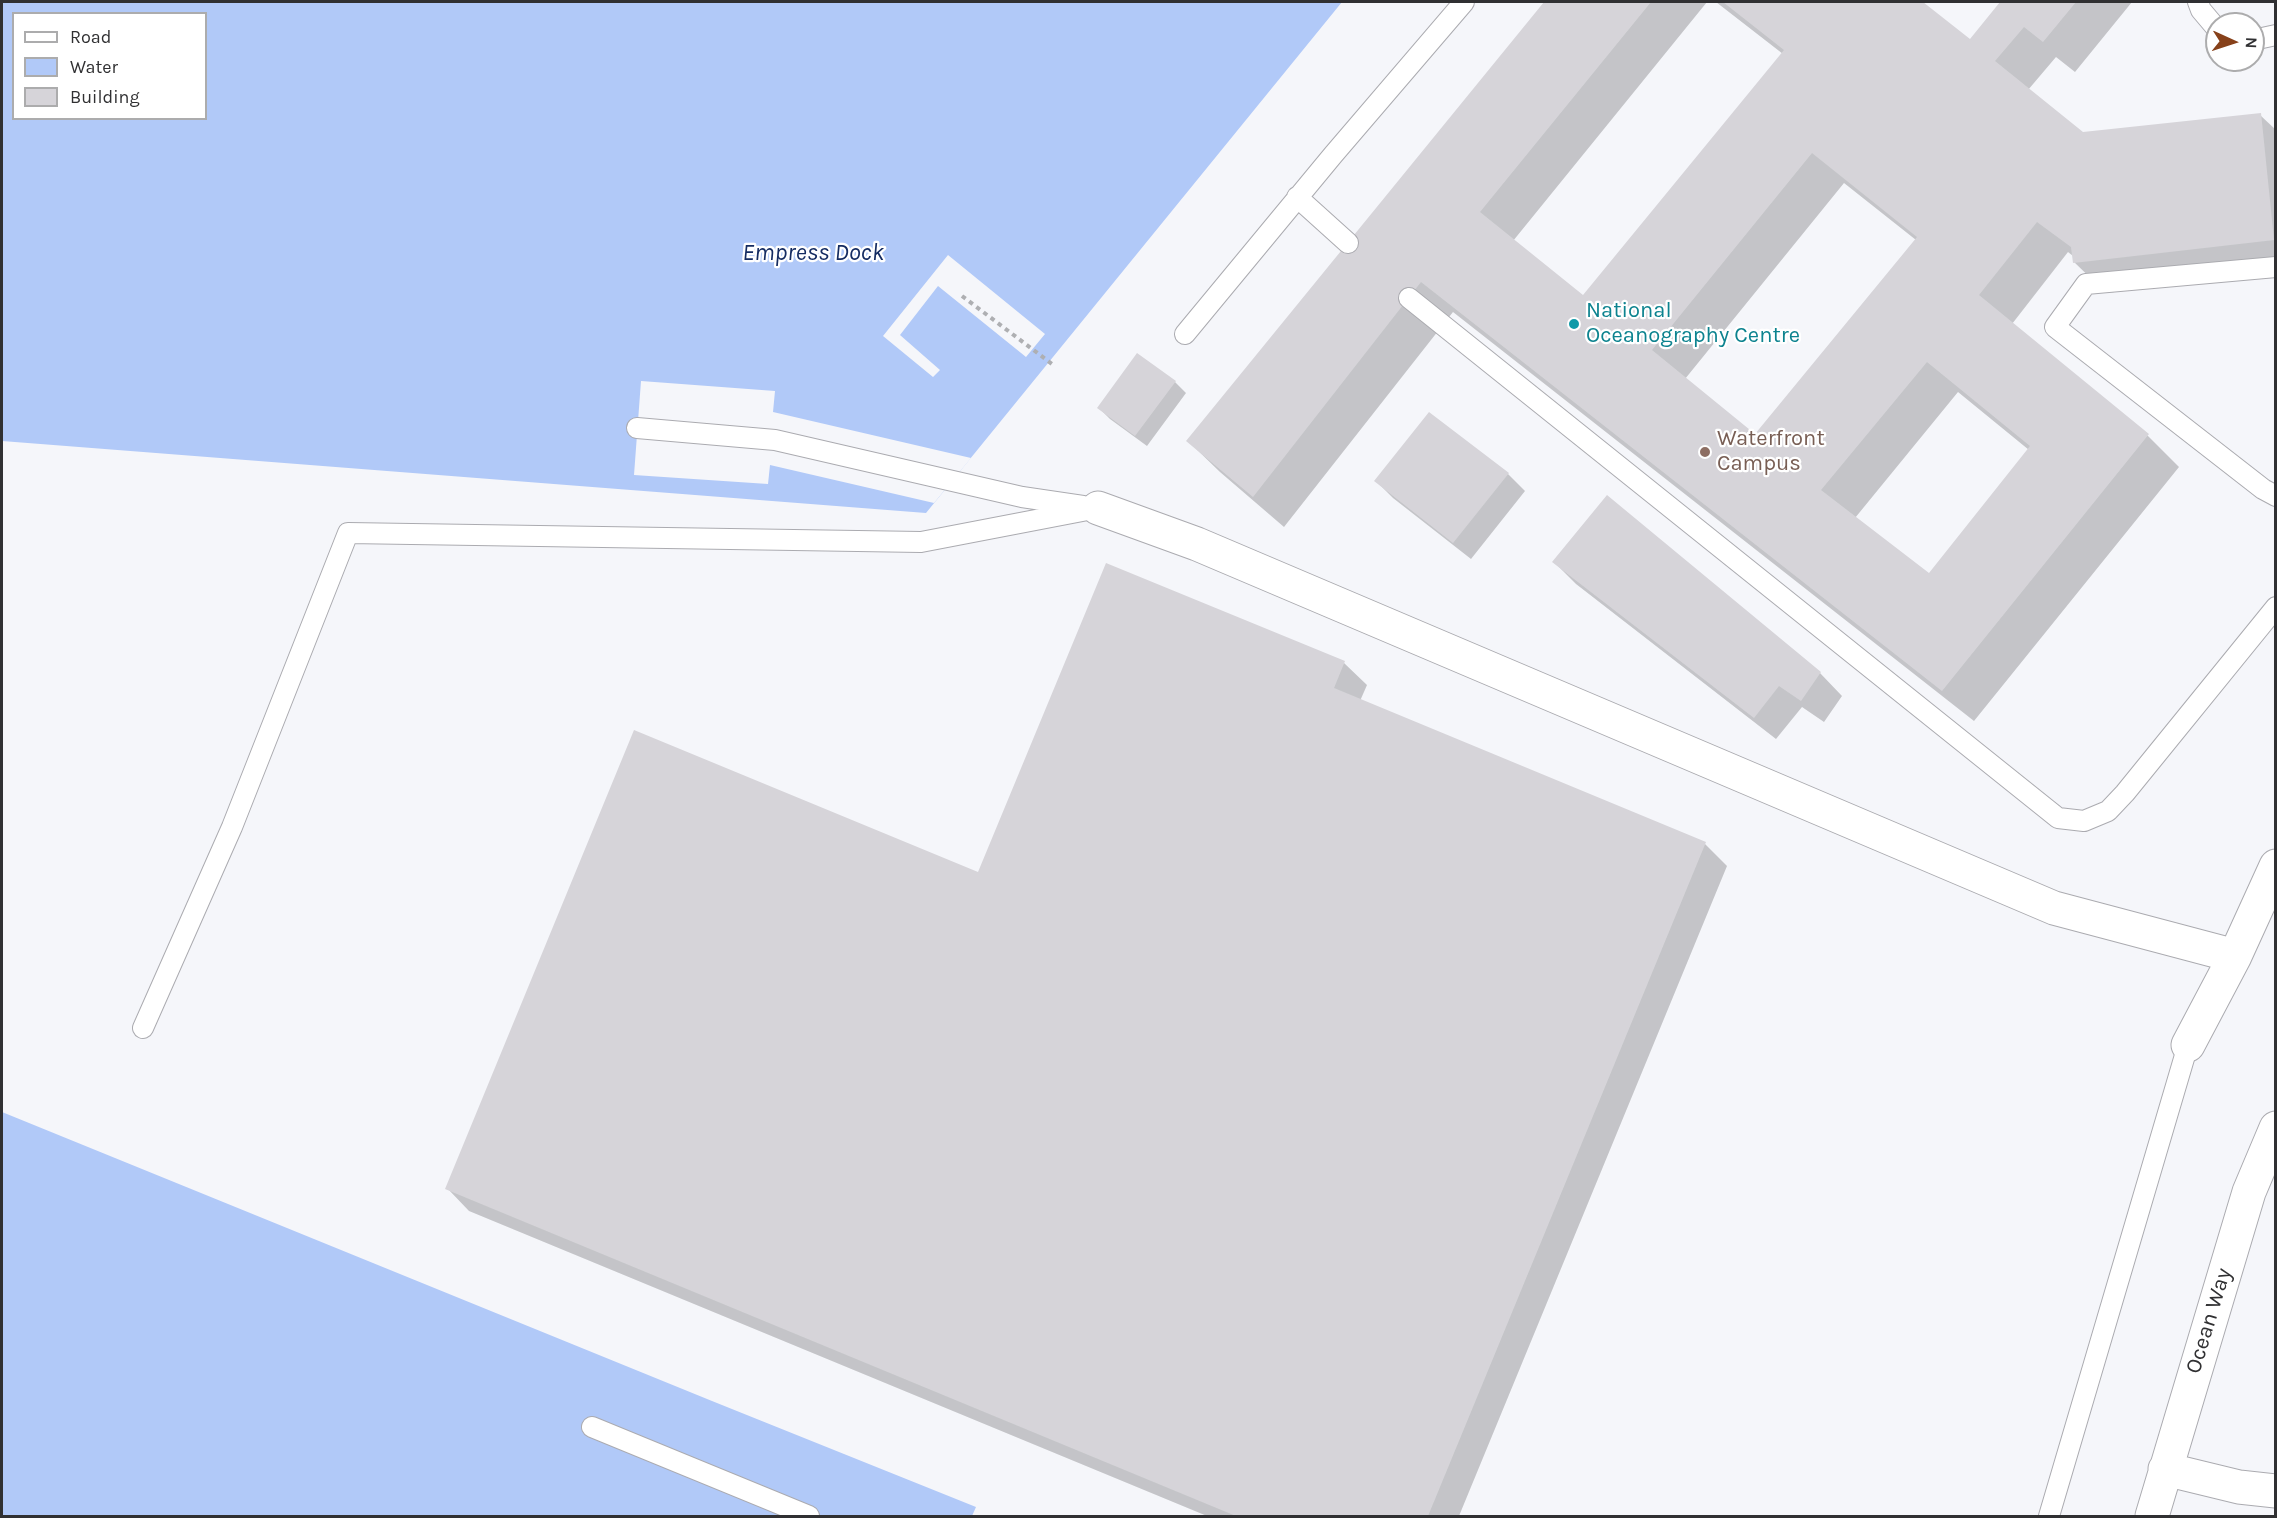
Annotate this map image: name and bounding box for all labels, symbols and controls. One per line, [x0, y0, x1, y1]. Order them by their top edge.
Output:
legend [12, 12, 207, 120]
north arrow [2205, 12, 2265, 72]
text: Road [70, 26, 111, 48]
text: N [2242, 37, 2261, 49]
text: Water [70, 56, 118, 78]
text: Building [70, 86, 140, 108]
water label: Empress Dock [742, 239, 884, 267]
place label: National Oceanography Centre [1586, 298, 1800, 350]
marker: National Oceanography Centre [1567, 317, 1581, 331]
place label: Waterfront Campus [1717, 426, 1825, 478]
marker: Waterfront Campus [1698, 445, 1712, 459]
street label: Ocean Way [2180, 1265, 2238, 1377]

